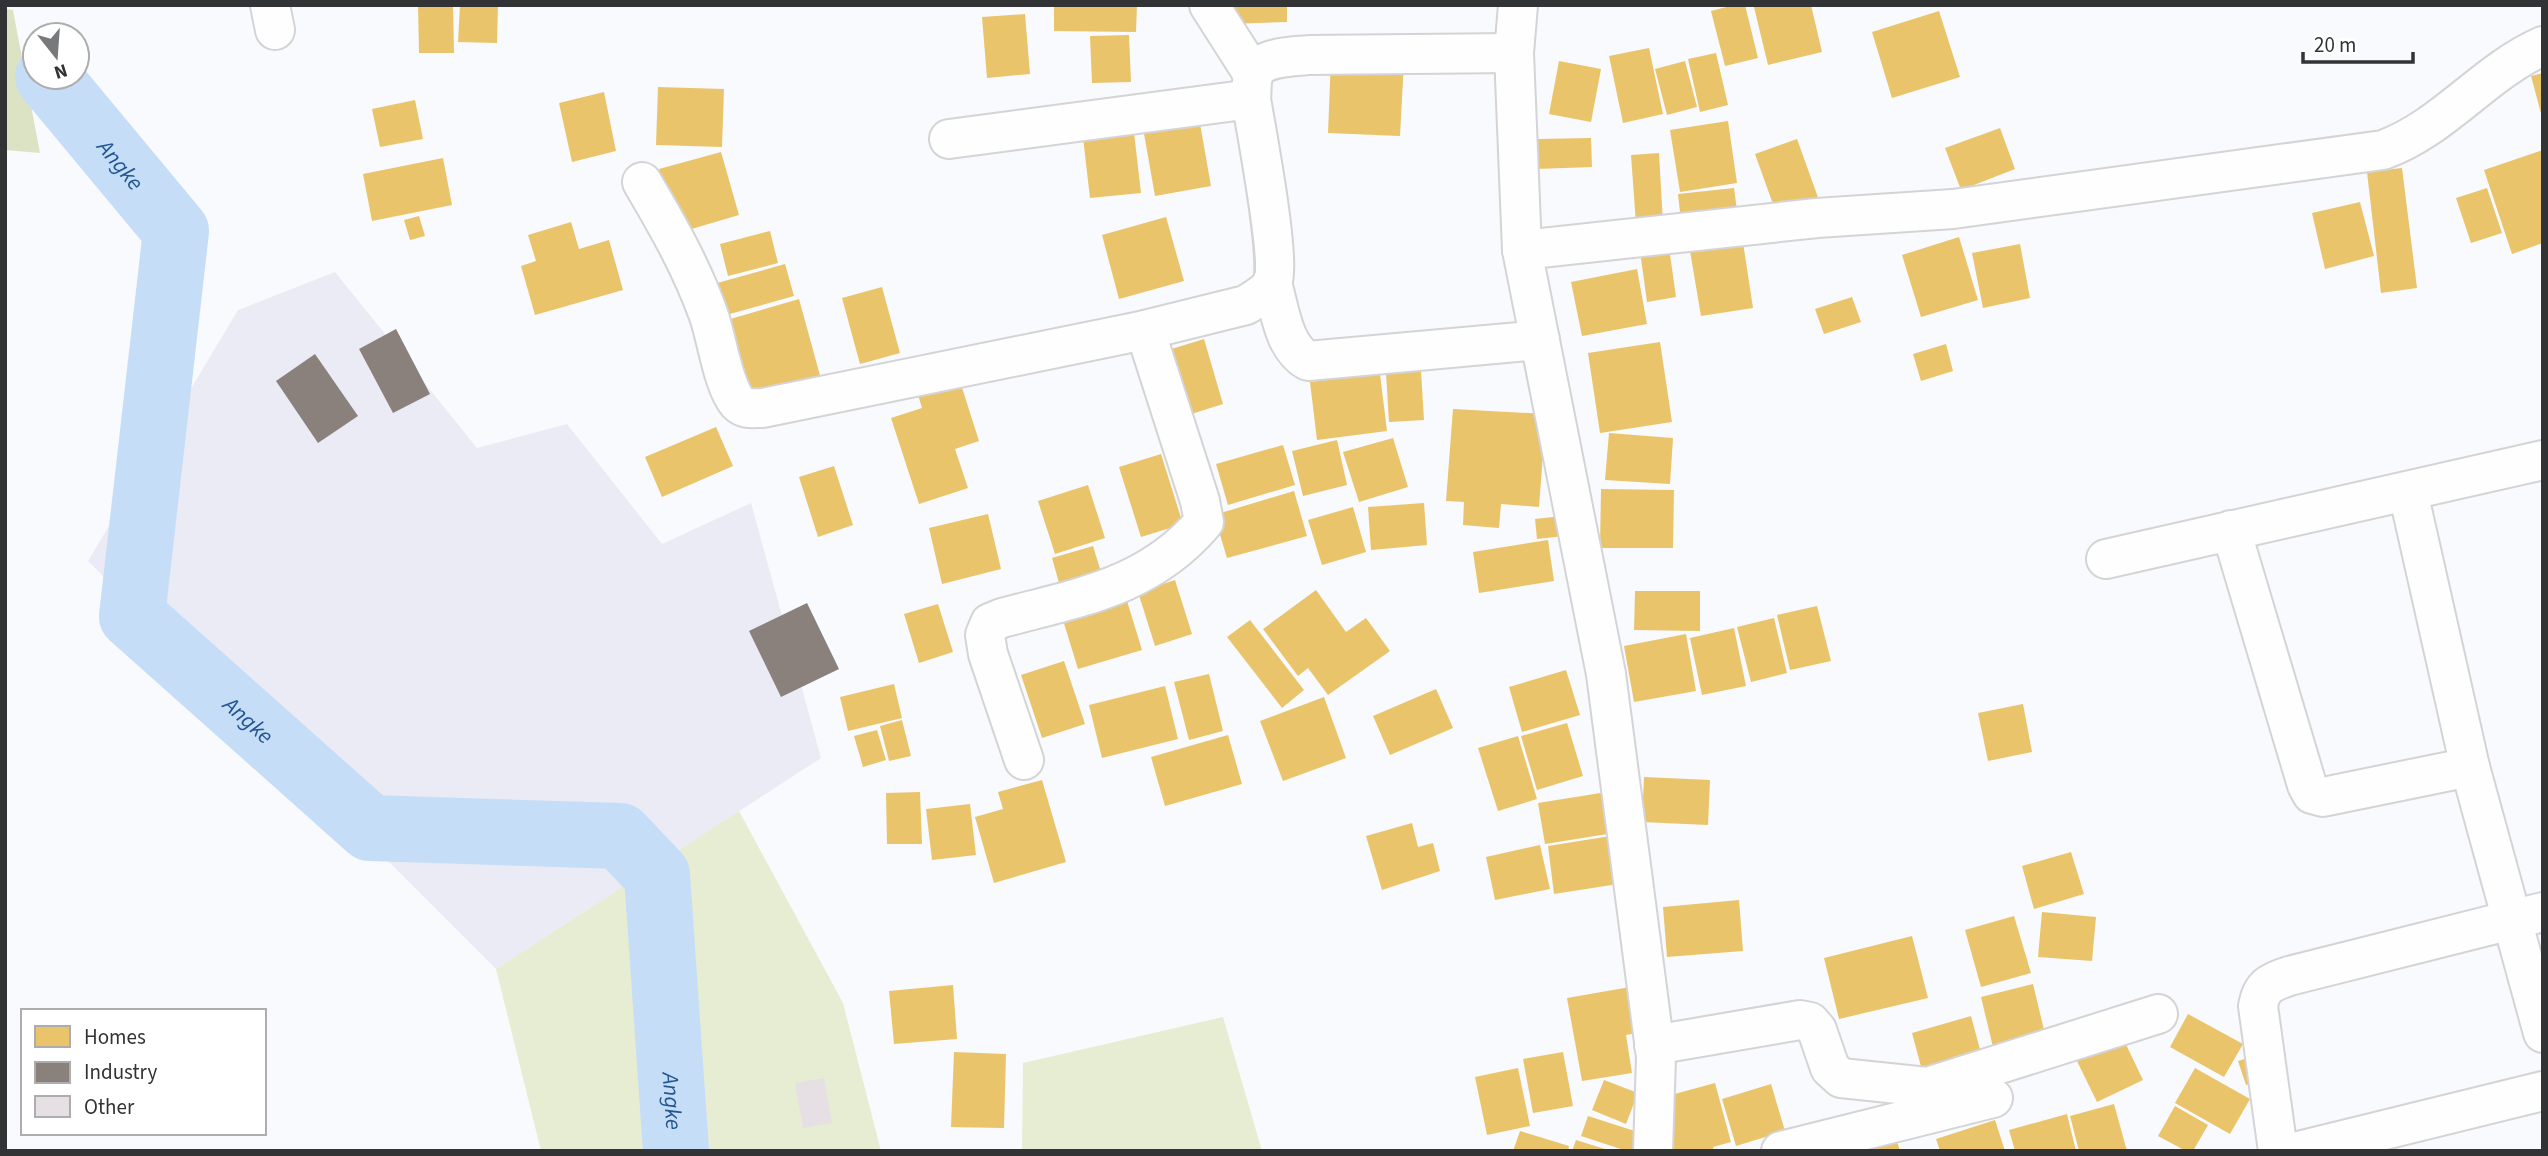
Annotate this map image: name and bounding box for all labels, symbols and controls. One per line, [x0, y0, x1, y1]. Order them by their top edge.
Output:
north arrow [21, 21, 91, 91]
scale bar [2303, 21, 2413, 65]
text: 20 m [2314, 30, 2356, 60]
text: N [51, 56, 71, 86]
water label: Angke [88, 130, 152, 197]
water label: Angke [215, 687, 281, 751]
legend [21, 1009, 266, 1135]
text: Homes [84, 1022, 146, 1052]
text: Industry [84, 1057, 157, 1087]
water label: Angke [654, 1069, 691, 1131]
text: Other [84, 1092, 135, 1122]

